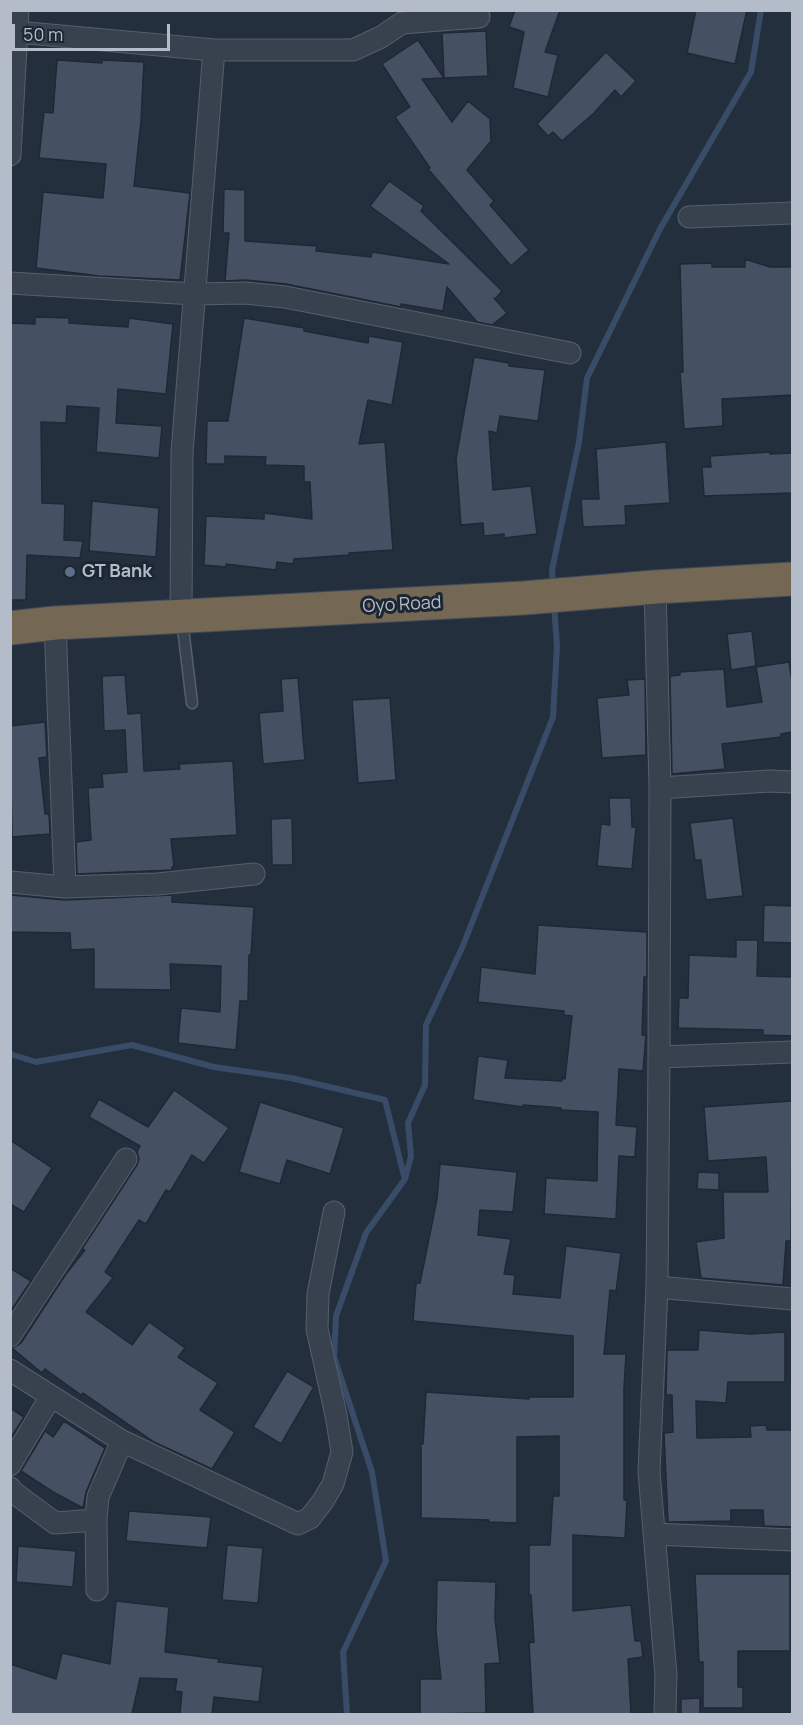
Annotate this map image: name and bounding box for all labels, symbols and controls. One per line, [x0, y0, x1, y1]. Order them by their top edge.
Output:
scale bar [15, 12, 172, 50]
text: 50 m [23, 22, 63, 46]
place label: GT Bank [82, 561, 152, 583]
marker: GT Bank [63, 565, 77, 579]
street label: Oyo Road [362, 592, 442, 618]

